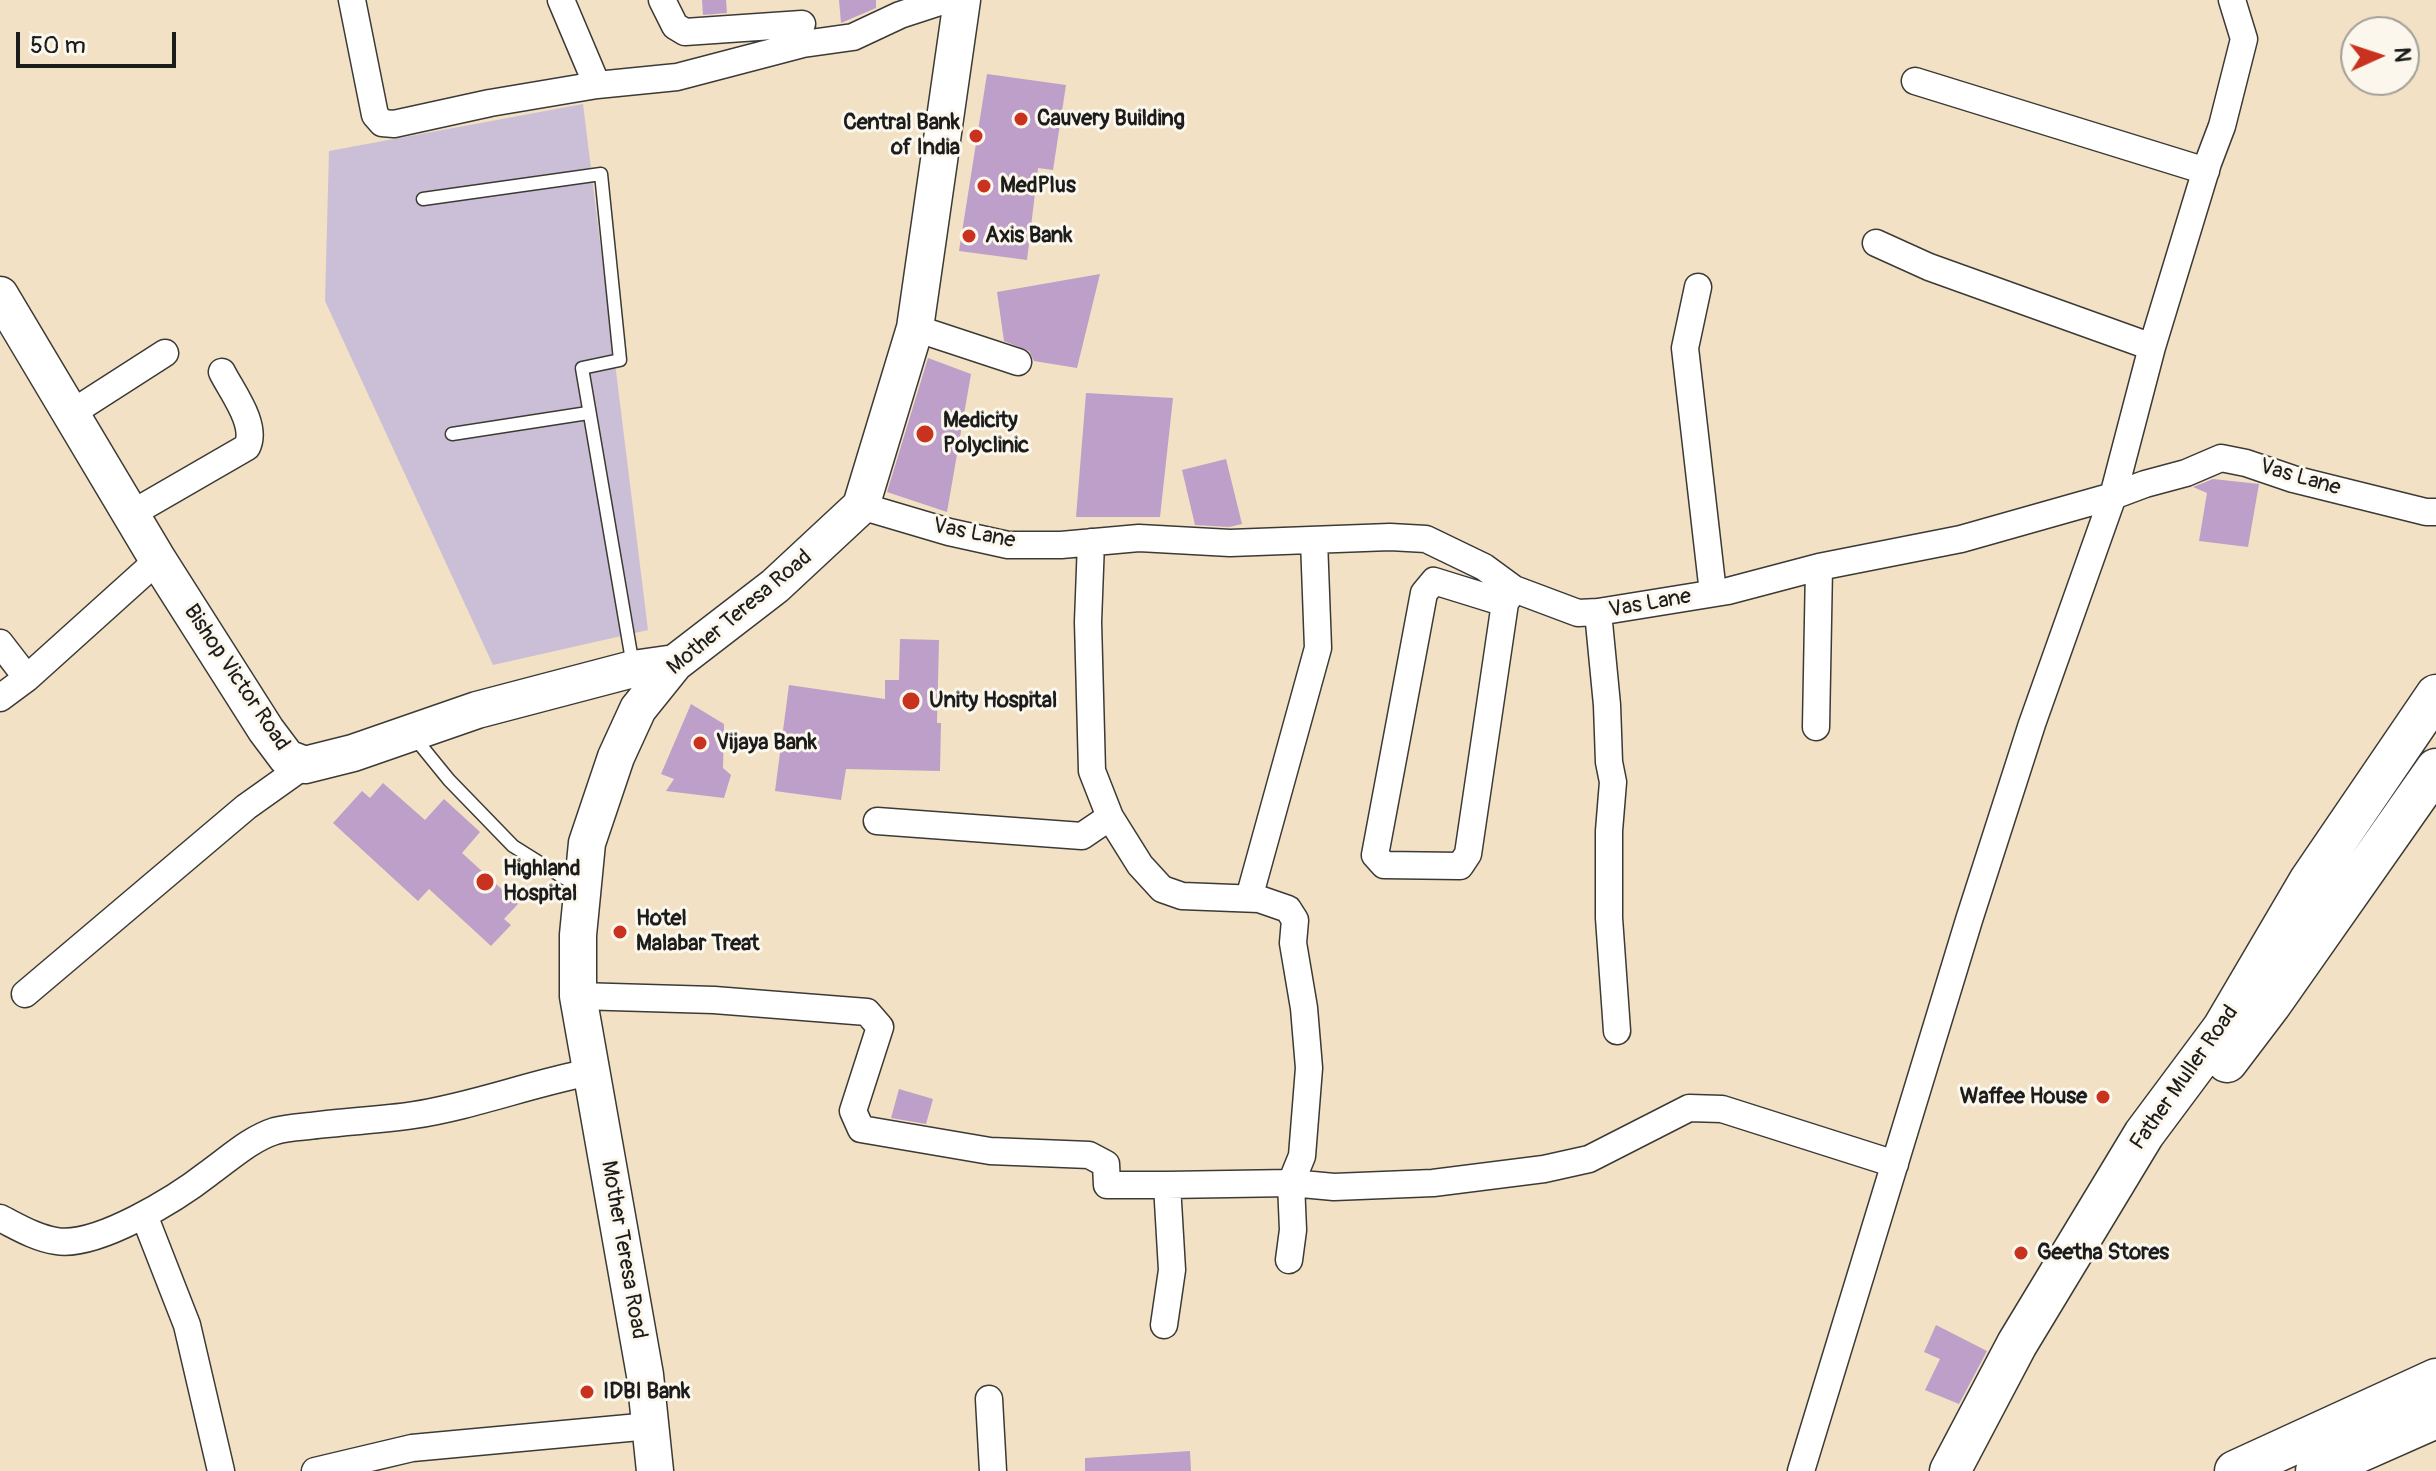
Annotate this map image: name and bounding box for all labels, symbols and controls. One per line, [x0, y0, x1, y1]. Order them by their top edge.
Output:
scale bar [20, 16, 180, 66]
north arrow [2340, 16, 2420, 96]
text: 50 m [30, 31, 86, 60]
text: N [2388, 47, 2416, 63]
place label: Cauvery Building [1037, 106, 1185, 132]
place label: Central Bank of India [843, 110, 960, 162]
marker: Cauvery Building [1012, 110, 1030, 128]
marker: Central Bank of India [967, 127, 985, 145]
place label: MedPlus [1000, 173, 1076, 199]
marker: MedPlus [975, 177, 993, 195]
place label: Axis Bank [985, 223, 1072, 249]
marker: Axis Bank [960, 227, 978, 245]
place label: Medicity Polyclinic [943, 408, 1029, 460]
marker: Medicity Polyclinic [914, 423, 936, 445]
street label: Vas Lane [2256, 454, 2344, 502]
street label: Vas Lane [931, 513, 1017, 555]
street label: Mother Teresa Road [662, 545, 818, 681]
street label: Vas Lane [1607, 584, 1693, 624]
street label: Bishop Victor Road [177, 600, 295, 756]
place label: Unity Hospital [929, 688, 1057, 714]
marker: Unity Hospital [900, 690, 922, 712]
place label: Vijaya Bank [716, 730, 817, 756]
marker: Vijaya Bank [691, 734, 709, 752]
place label: Highland Hospital [503, 856, 580, 908]
marker: Highland Hospital [474, 871, 496, 893]
place label: Hotel Malabar Treat [636, 906, 759, 958]
marker: Hotel Malabar Treat [611, 923, 629, 941]
street label: Father Muller Road [2125, 1001, 2245, 1155]
place label: Waffee House [1960, 1084, 2087, 1110]
marker: Waffee House [2094, 1088, 2112, 1106]
street label: Mother Teresa Road [594, 1159, 652, 1341]
place label: Geetha Stores [2037, 1240, 2169, 1266]
marker: Geetha Stores [2012, 1244, 2030, 1262]
place label: IDBI Bank [603, 1379, 690, 1405]
marker: IDBI Bank [578, 1383, 596, 1401]

